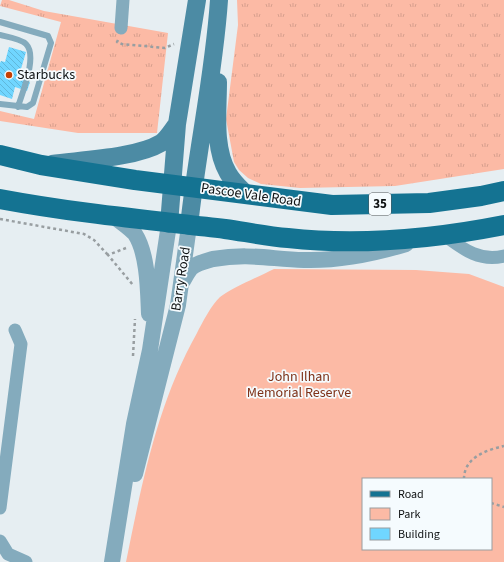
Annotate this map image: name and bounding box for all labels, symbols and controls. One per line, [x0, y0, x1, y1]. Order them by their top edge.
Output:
place label: Starbucks [17, 65, 75, 85]
marker: Starbucks [4, 70, 14, 80]
street label: Pascoe Vale Road [200, 178, 302, 212]
road number: 35 [369, 193, 391, 215]
street label: Barry Road [166, 245, 196, 313]
park label: John Ilhan Memorial Reserve [247, 367, 351, 403]
legend [362, 478, 492, 550]
text: Road [398, 486, 424, 503]
text: Park [398, 506, 420, 523]
text: Building [398, 526, 440, 543]

